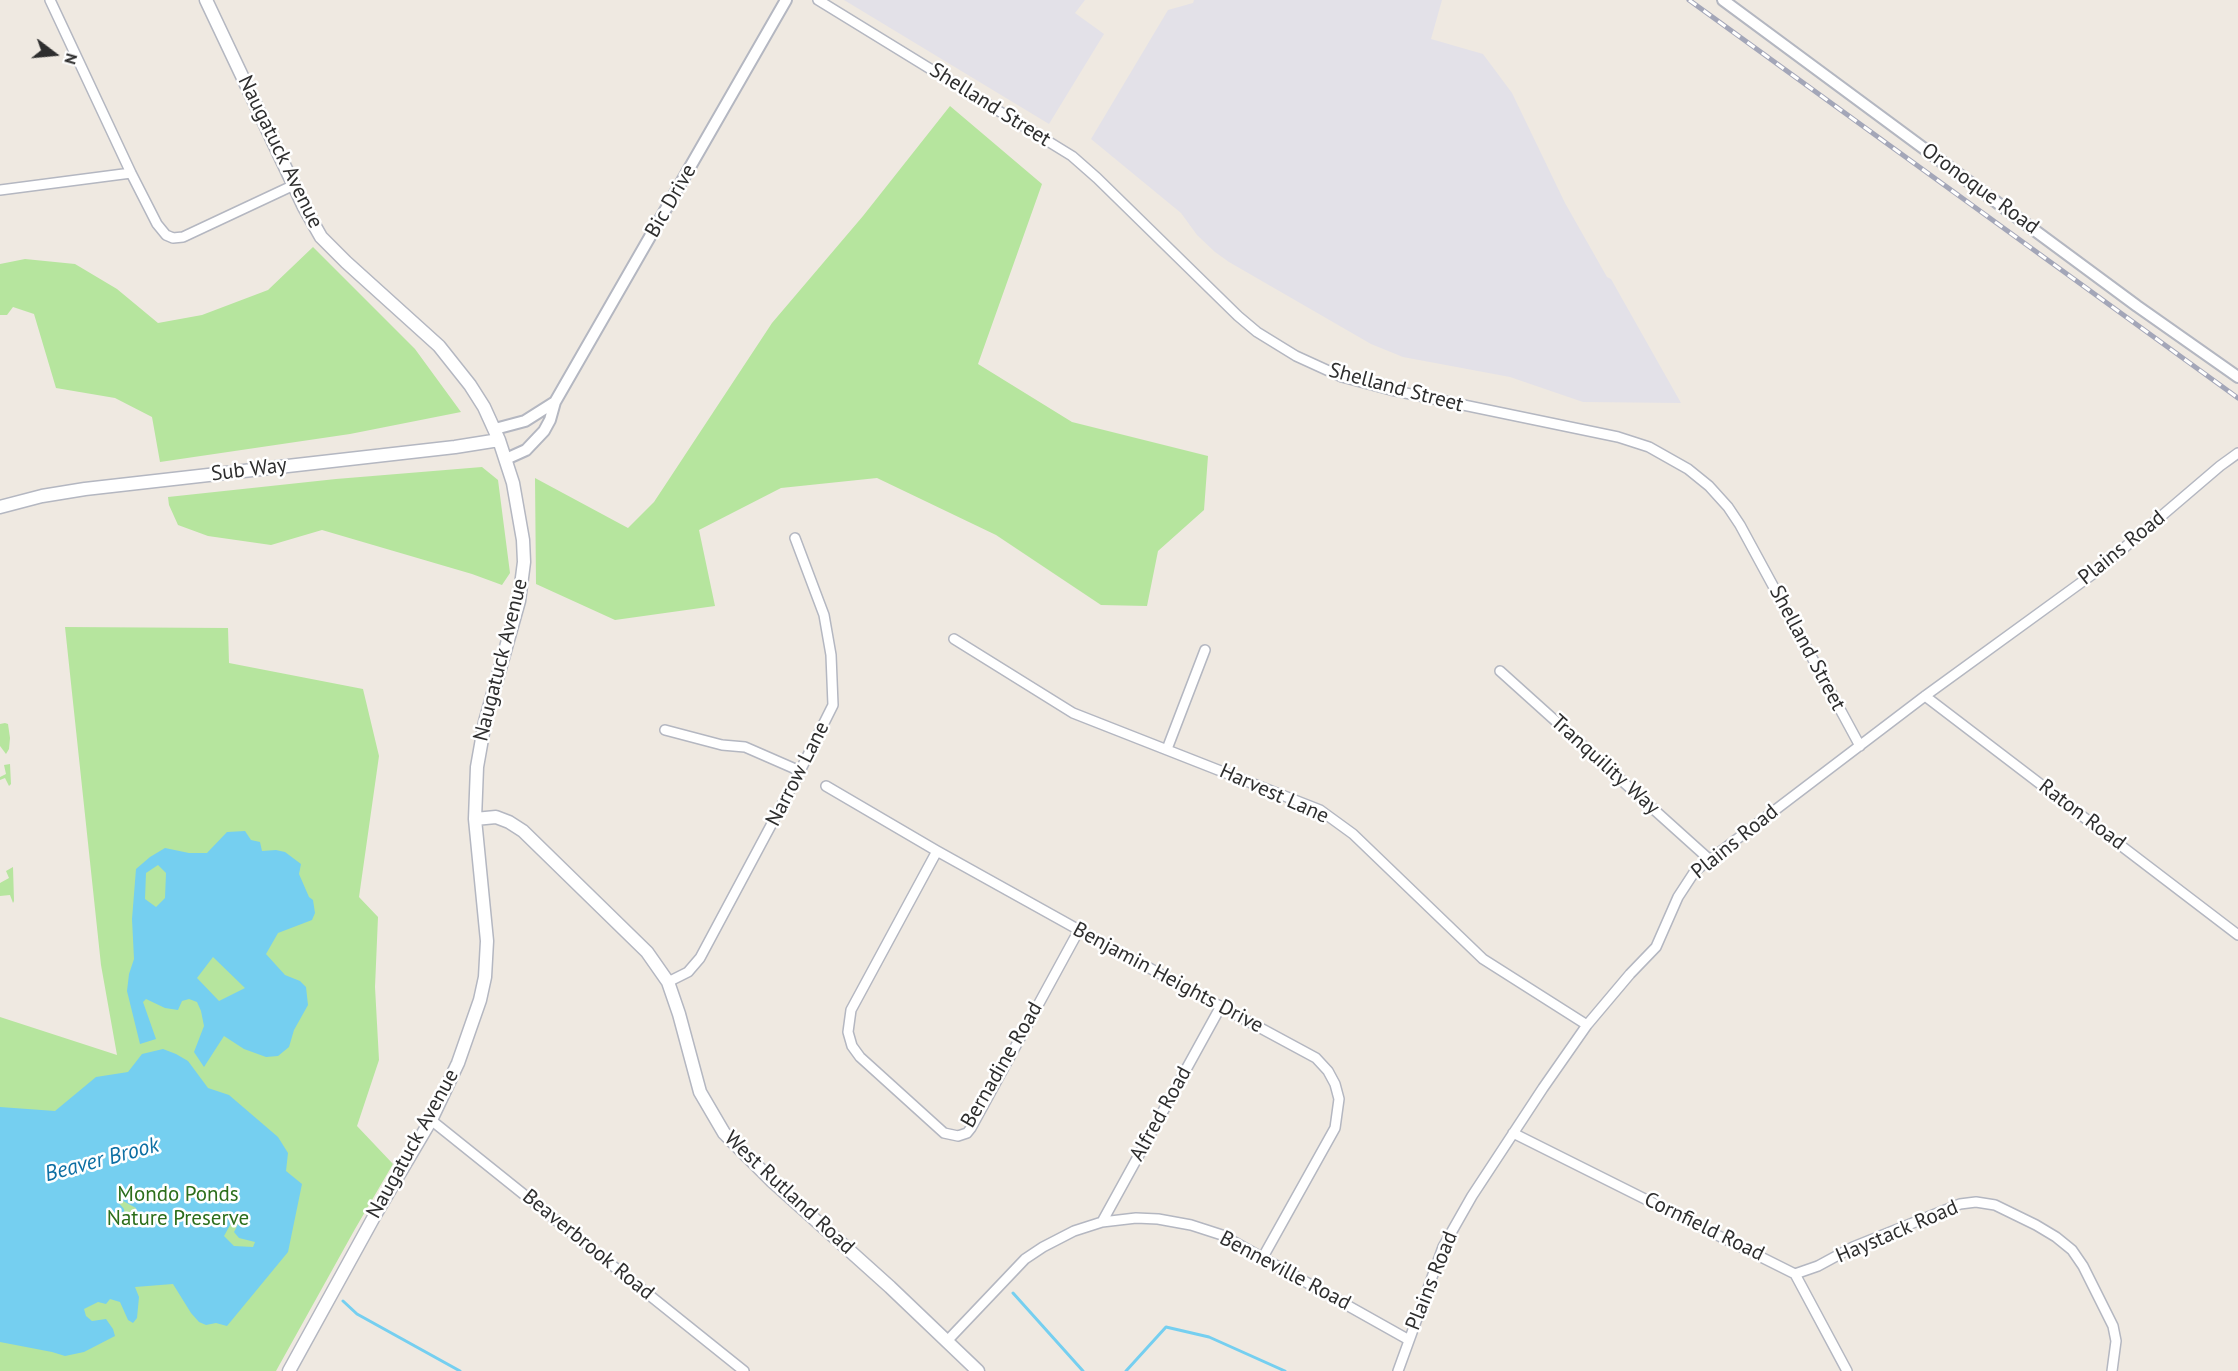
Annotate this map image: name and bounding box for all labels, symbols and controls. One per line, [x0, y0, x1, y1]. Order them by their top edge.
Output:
north arrow [24, 24, 84, 84]
text: N [60, 51, 82, 67]
street label: Shelland Street [925, 58, 1055, 152]
street label: Naugatuck Avenue [232, 72, 328, 232]
street label: Oronoque Road [1916, 138, 2044, 240]
street label: Bic Drive [640, 160, 702, 242]
street label: Shelland Street [1326, 358, 1466, 418]
street label: Sub Way [210, 453, 288, 487]
street label: Plains Road [2074, 505, 2170, 591]
street label: Naugatuck Avenue [469, 576, 533, 744]
street label: Shelland Street [1763, 581, 1851, 715]
street label: Tranquility Way [1545, 710, 1665, 820]
street label: Narrow Lane [761, 718, 835, 830]
street label: Harvest Lane [1216, 759, 1332, 829]
street label: Raton Road [2034, 774, 2130, 856]
street label: Plains Road [1687, 799, 1783, 885]
street label: Benjamin Heights Drive [1068, 917, 1268, 1039]
street label: Bernadine Road [956, 998, 1048, 1132]
street label: Alfred Road [1125, 1062, 1197, 1166]
street label: Naugatuck Avenue [362, 1065, 464, 1223]
street label: West Rutland Road [719, 1126, 859, 1260]
water label: Beaver Brook [42, 1132, 162, 1188]
park label: Mondo Ponds Nature Preserve [107, 1182, 249, 1232]
street label: Beaverbrook Road [517, 1184, 659, 1306]
street label: Cornfield Road [1640, 1187, 1768, 1267]
street label: Haystack Road [1832, 1195, 1962, 1269]
street label: Benneville Road [1215, 1226, 1355, 1316]
street label: Plains Road [1401, 1228, 1463, 1334]

